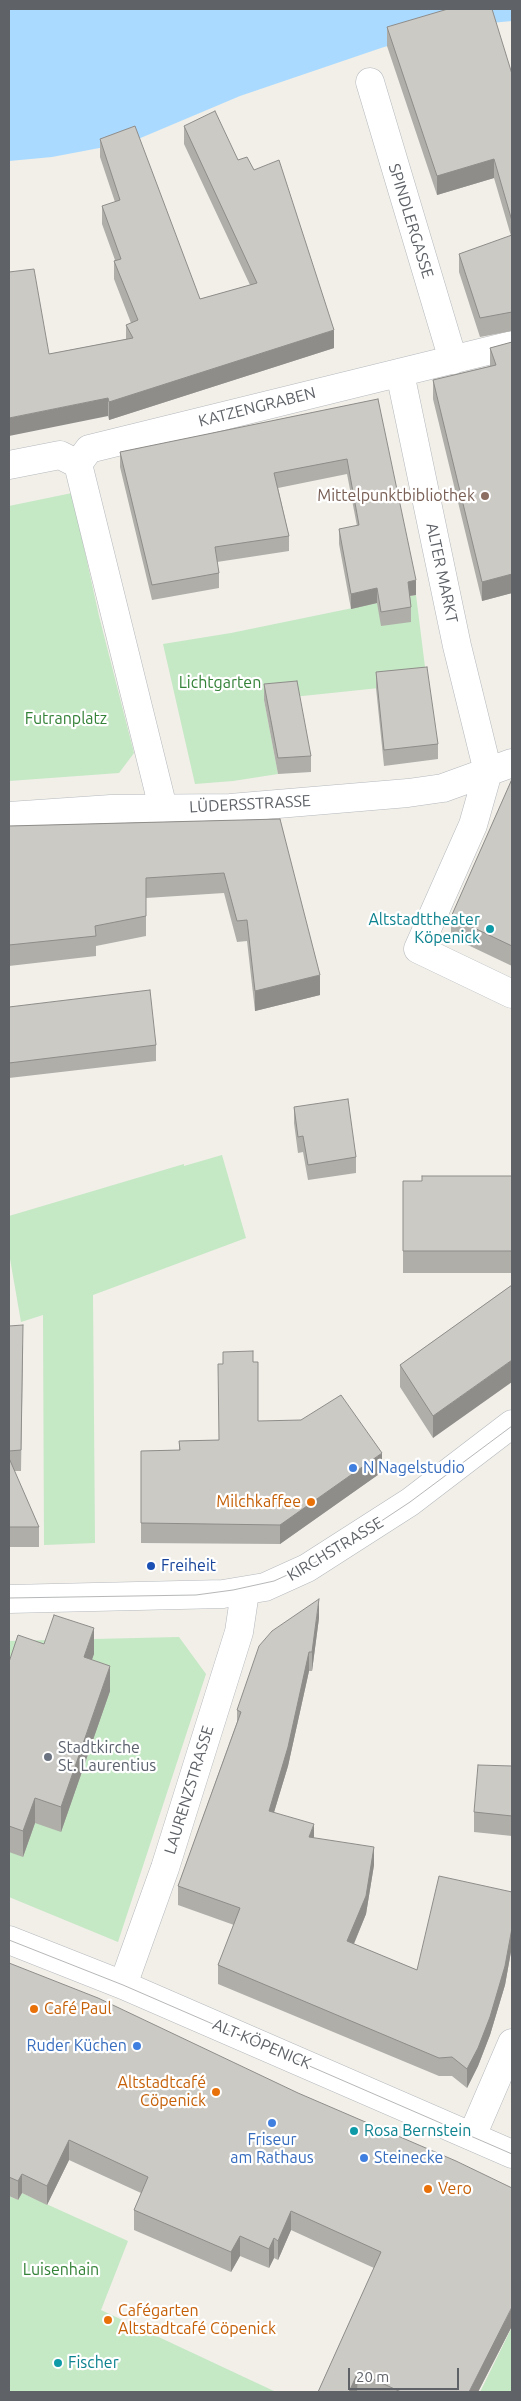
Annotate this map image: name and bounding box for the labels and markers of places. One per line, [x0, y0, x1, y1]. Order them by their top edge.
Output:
place label: Mittelpunktbibliothek [317, 486, 475, 506]
marker: Mittelpunktbibliothek [479, 490, 491, 502]
place label: Altstadttheater Köpenick [368, 910, 480, 948]
marker: Altstadttheater Köpenick [484, 923, 496, 935]
place label: N Nagelstudio [363, 1458, 465, 1478]
marker: N Nagelstudio [347, 1462, 359, 1474]
place label: Milchkaffee [216, 1492, 301, 1512]
marker: Milchkaffee [305, 1496, 317, 1508]
place label: Freiheit [161, 1556, 216, 1576]
marker: Freiheit [145, 1560, 157, 1572]
place label: Stadtkirche St. Laurentius [58, 1738, 156, 1776]
marker: Stadtkirche St. Laurentius [42, 1751, 54, 1763]
place label: Café Paul [44, 1999, 112, 2019]
marker: Café Paul [28, 2003, 40, 2015]
place label: Ruder Küchen [27, 2036, 127, 2056]
marker: Ruder Küchen [131, 2040, 143, 2052]
place label: Altstadtcafé Cöpenick [118, 2073, 206, 2111]
marker: Altstadtcafé Cöpenick [210, 2086, 222, 2098]
marker: Friseur am Rathaus [266, 2117, 278, 2129]
place label: Rosa Bernstein [364, 2121, 471, 2141]
marker: Rosa Bernstein [348, 2125, 360, 2137]
place label: Friseur am Rathaus [230, 2130, 314, 2168]
place label: Steinecke [374, 2148, 443, 2168]
marker: Steinecke [358, 2152, 370, 2164]
place label: Vero [438, 2179, 472, 2199]
marker: Vero [422, 2183, 434, 2195]
place label: Cafégarten Altstadtcafé Cöpenick [118, 2301, 276, 2339]
marker: Cafégarten Altstadtcafé Cöpenick [102, 2314, 114, 2326]
place label: Fischer [68, 2353, 119, 2373]
marker: Fischer [52, 2357, 64, 2369]

